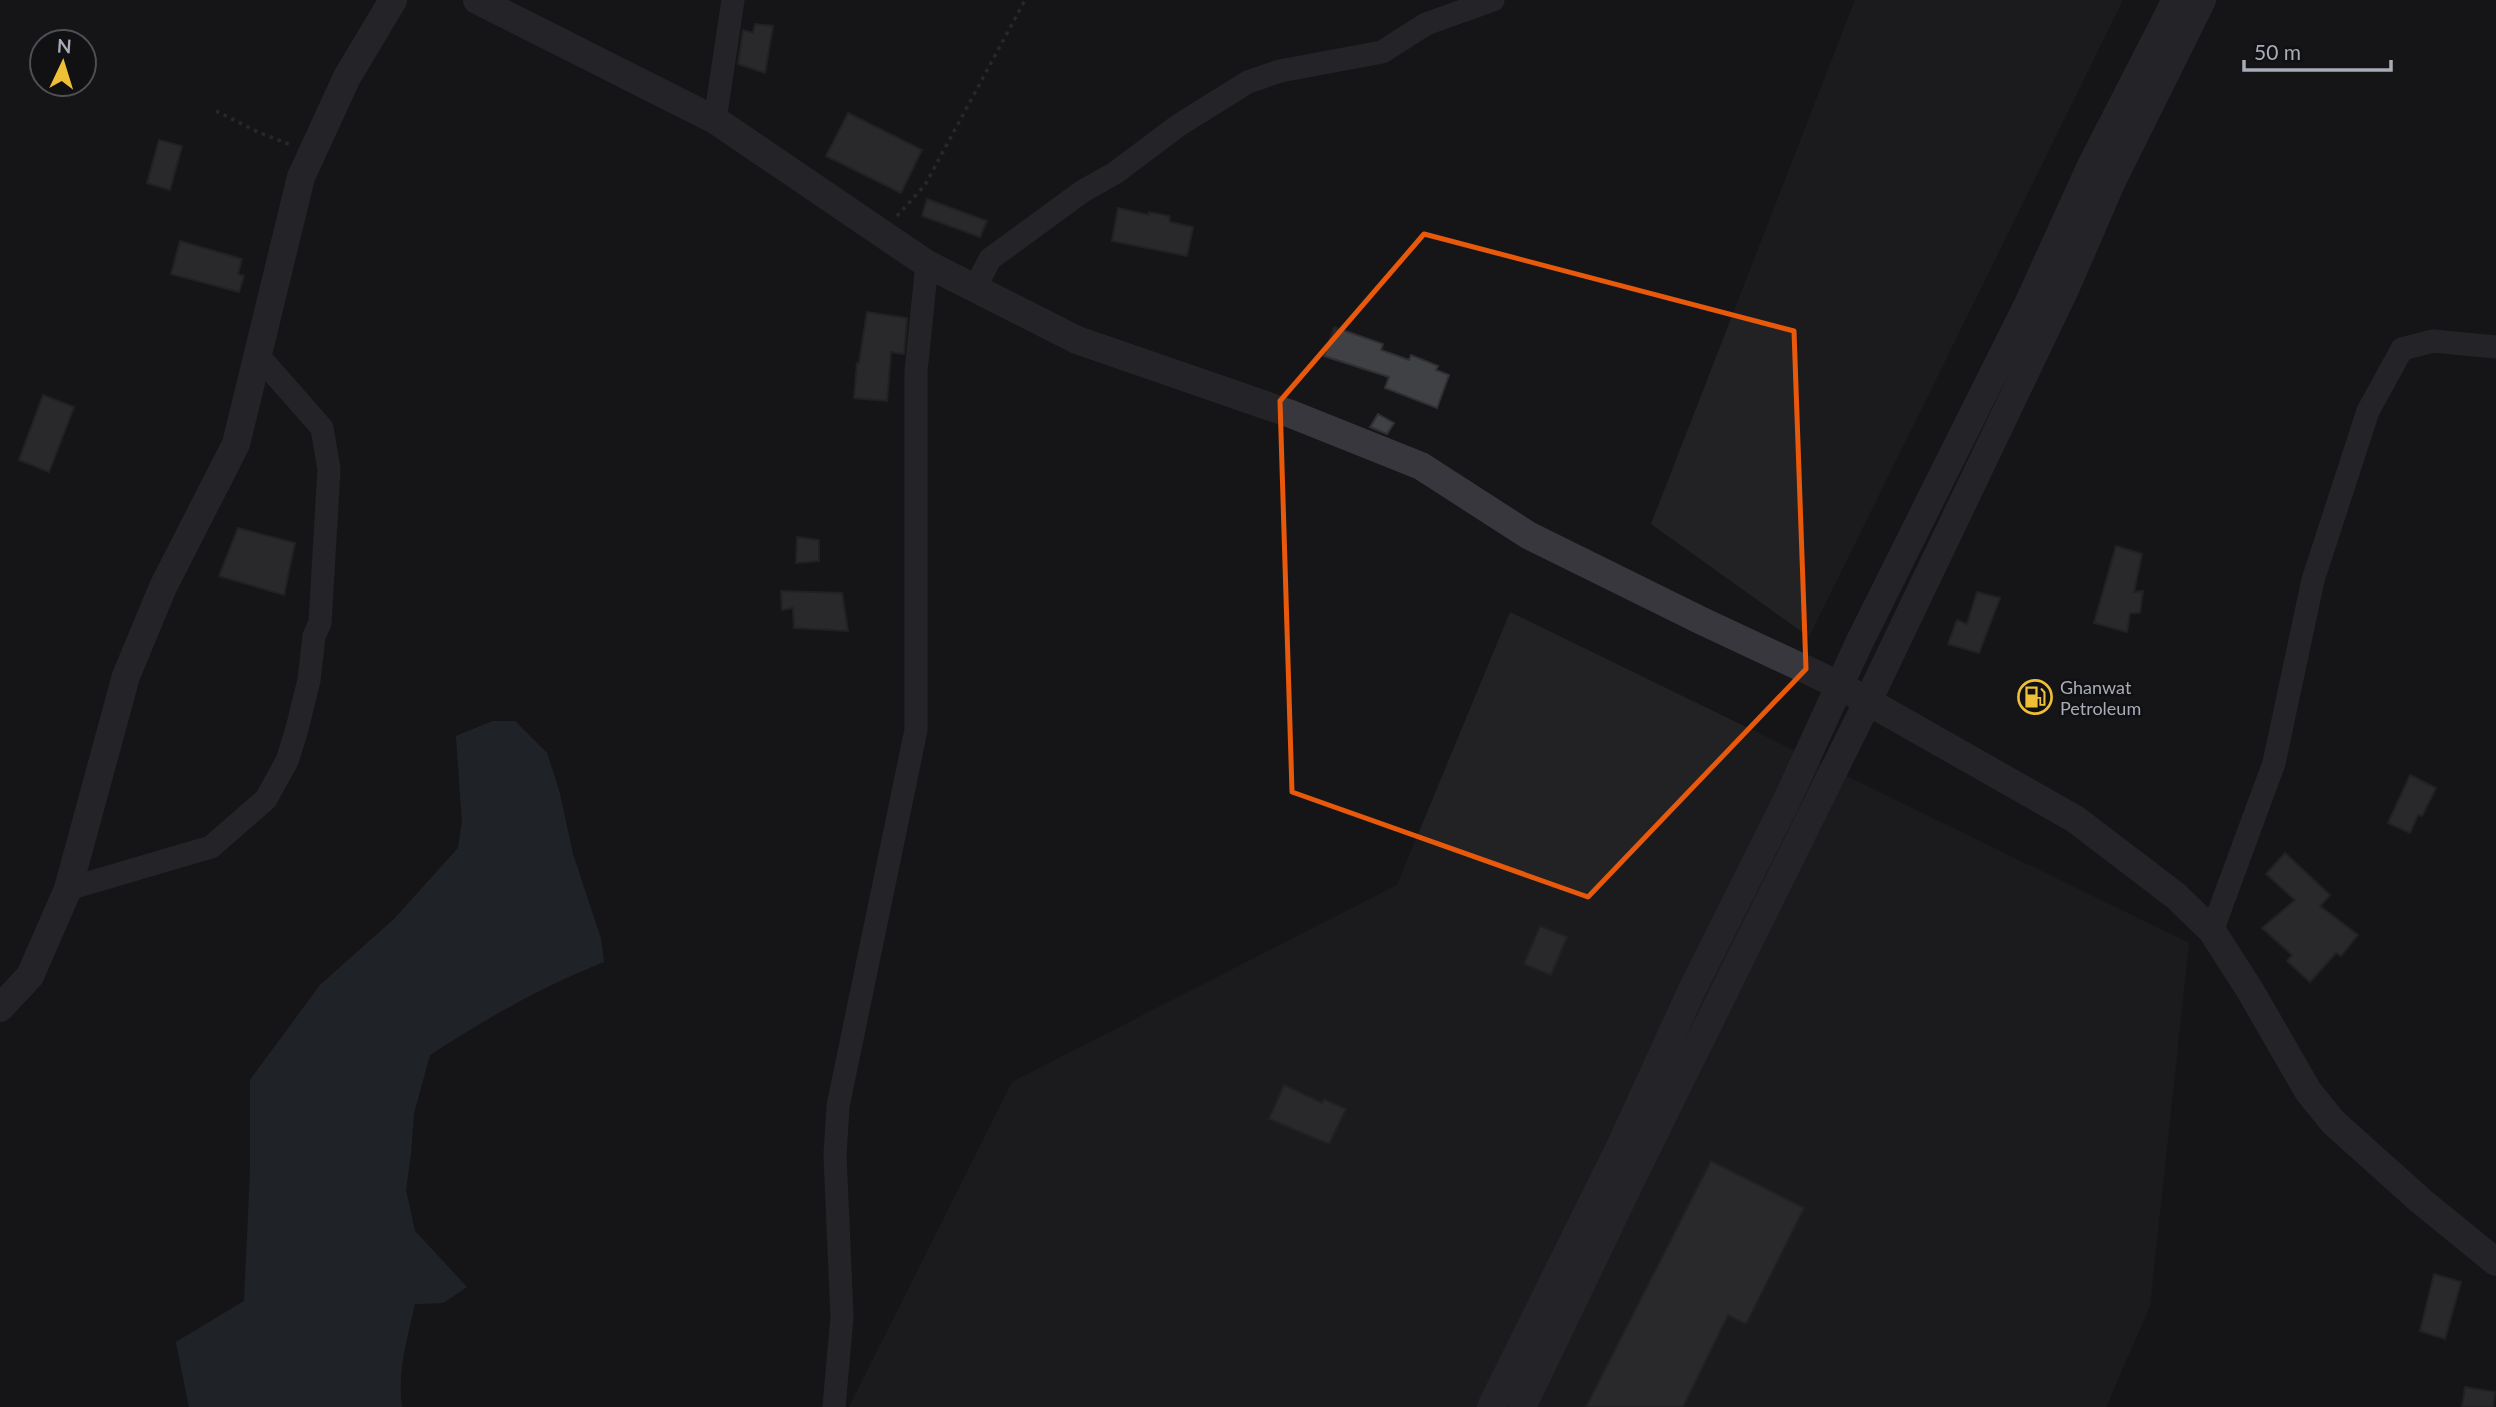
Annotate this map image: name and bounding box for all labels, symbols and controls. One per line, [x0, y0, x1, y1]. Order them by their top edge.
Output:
north arrow [28, 28, 98, 98]
scale bar [2244, 28, 2391, 72]
text: N [56, 34, 72, 58]
text: 50 m [2254, 39, 2301, 64]
place label: Ghanwat Petroleum [2060, 676, 2141, 719]
fuel station icon: Ghanwat Petroleum [2016, 678, 2054, 716]

